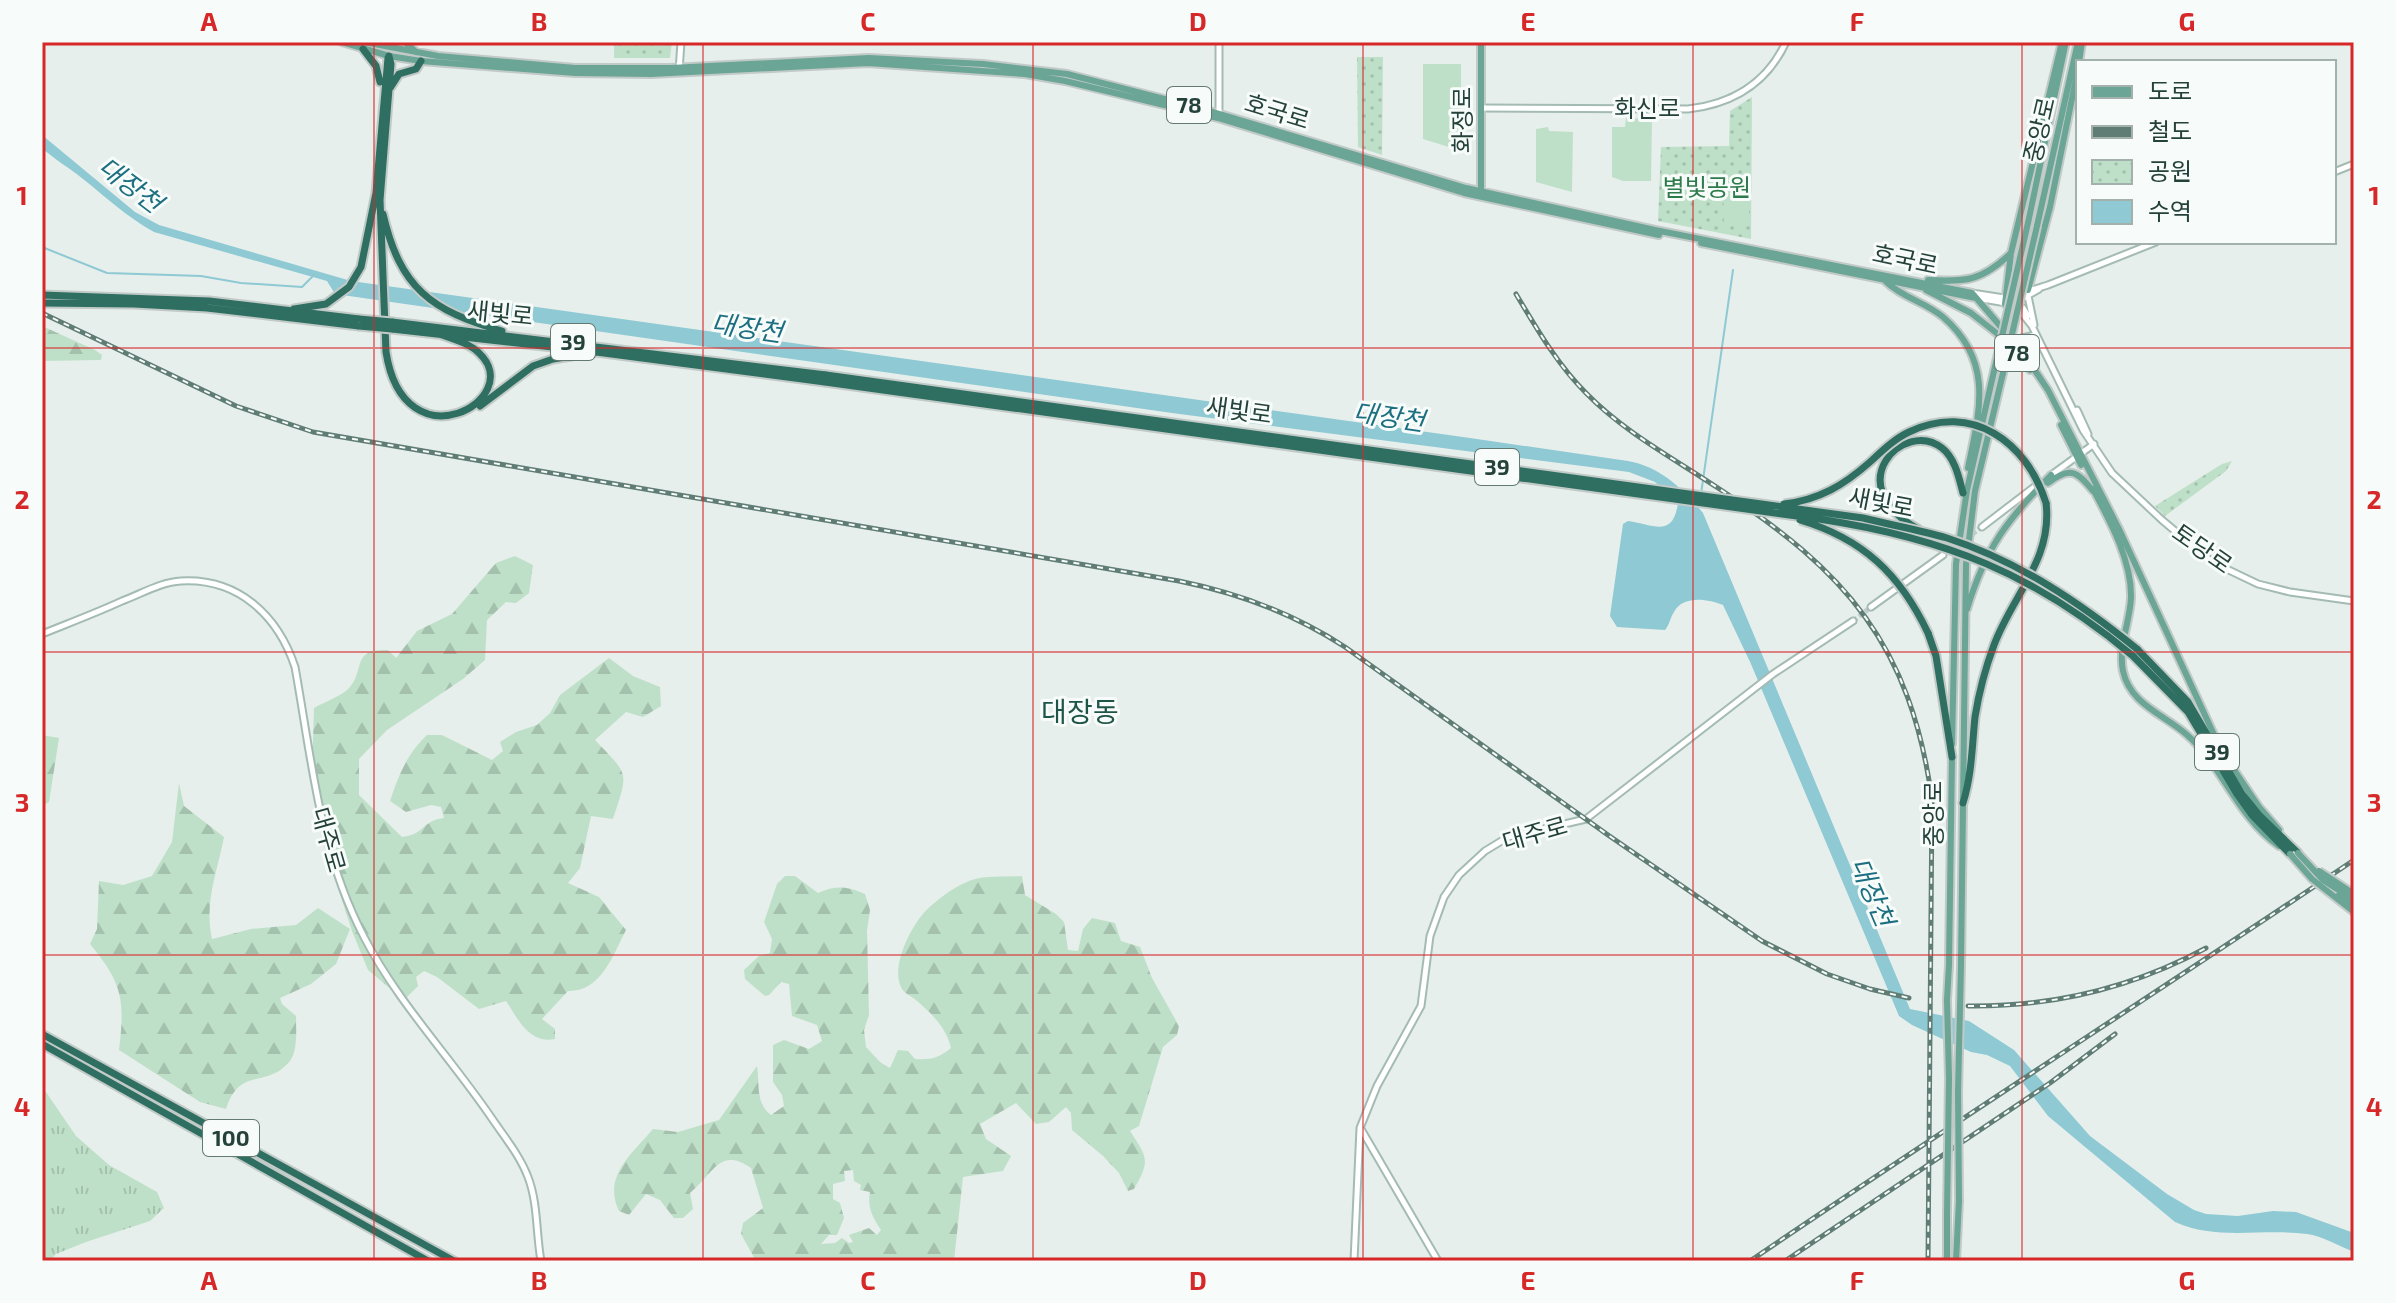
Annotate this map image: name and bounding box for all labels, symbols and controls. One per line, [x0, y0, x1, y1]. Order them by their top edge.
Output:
text: A [201, 5, 218, 36]
text: B [531, 5, 547, 36]
text: C [860, 5, 876, 36]
text: D [1189, 5, 1207, 36]
text: E [1520, 5, 1536, 36]
text: F [1850, 5, 1864, 36]
text: G [2179, 5, 2195, 36]
legend [2076, 60, 2336, 244]
text: 도로 [2148, 76, 2192, 105]
road number: 78 [1167, 87, 1211, 123]
street label: 호국로 [1242, 87, 1313, 134]
street label: 화정로 [1447, 87, 1476, 153]
street label: 화신로 [1614, 93, 1680, 122]
street label: 중앙로 [2017, 94, 2060, 165]
text: 철도 [2148, 116, 2192, 145]
water label: 대장천 [93, 150, 171, 220]
text: 공원 [2148, 156, 2192, 185]
park label: 별빛공원 [1663, 172, 1751, 201]
text: 1 [16, 179, 28, 210]
text: 1 [2368, 179, 2380, 210]
text: 수역 [2148, 196, 2192, 225]
street label: 호국로 [1870, 237, 1941, 280]
street label: 새빛로 [466, 295, 535, 330]
water label: 대장천 [710, 306, 788, 347]
road number: 39 [551, 324, 595, 360]
road number: 78 [1995, 335, 2039, 371]
street label: 새빛로 [1204, 391, 1274, 428]
water label: 대장천 [1352, 395, 1430, 436]
road number: 39 [1475, 449, 1519, 485]
street label: 새빛로 [1846, 481, 1917, 522]
text: 2 [14, 483, 30, 514]
text: 2 [2366, 483, 2382, 514]
street label: 토당로 [2167, 517, 2238, 579]
district label: 대장동 [1041, 694, 1119, 728]
road number: 39 [2195, 734, 2239, 770]
street label: 중앙로 [1918, 781, 1947, 847]
text: 3 [15, 786, 29, 817]
text: 3 [2367, 786, 2381, 817]
street label: 대주로 [306, 804, 353, 875]
street label: 대주로 [1499, 809, 1570, 856]
water label: 대장천 [1845, 852, 1903, 933]
text: 4 [14, 1090, 30, 1121]
text: 4 [2366, 1090, 2382, 1121]
road number: 100 [203, 1120, 259, 1156]
text: A [201, 1264, 218, 1295]
text: B [531, 1264, 547, 1295]
text: C [860, 1264, 876, 1295]
text: D [1189, 1264, 1207, 1295]
text: E [1520, 1264, 1536, 1295]
text: F [1850, 1264, 1864, 1295]
text: G [2179, 1264, 2195, 1295]

